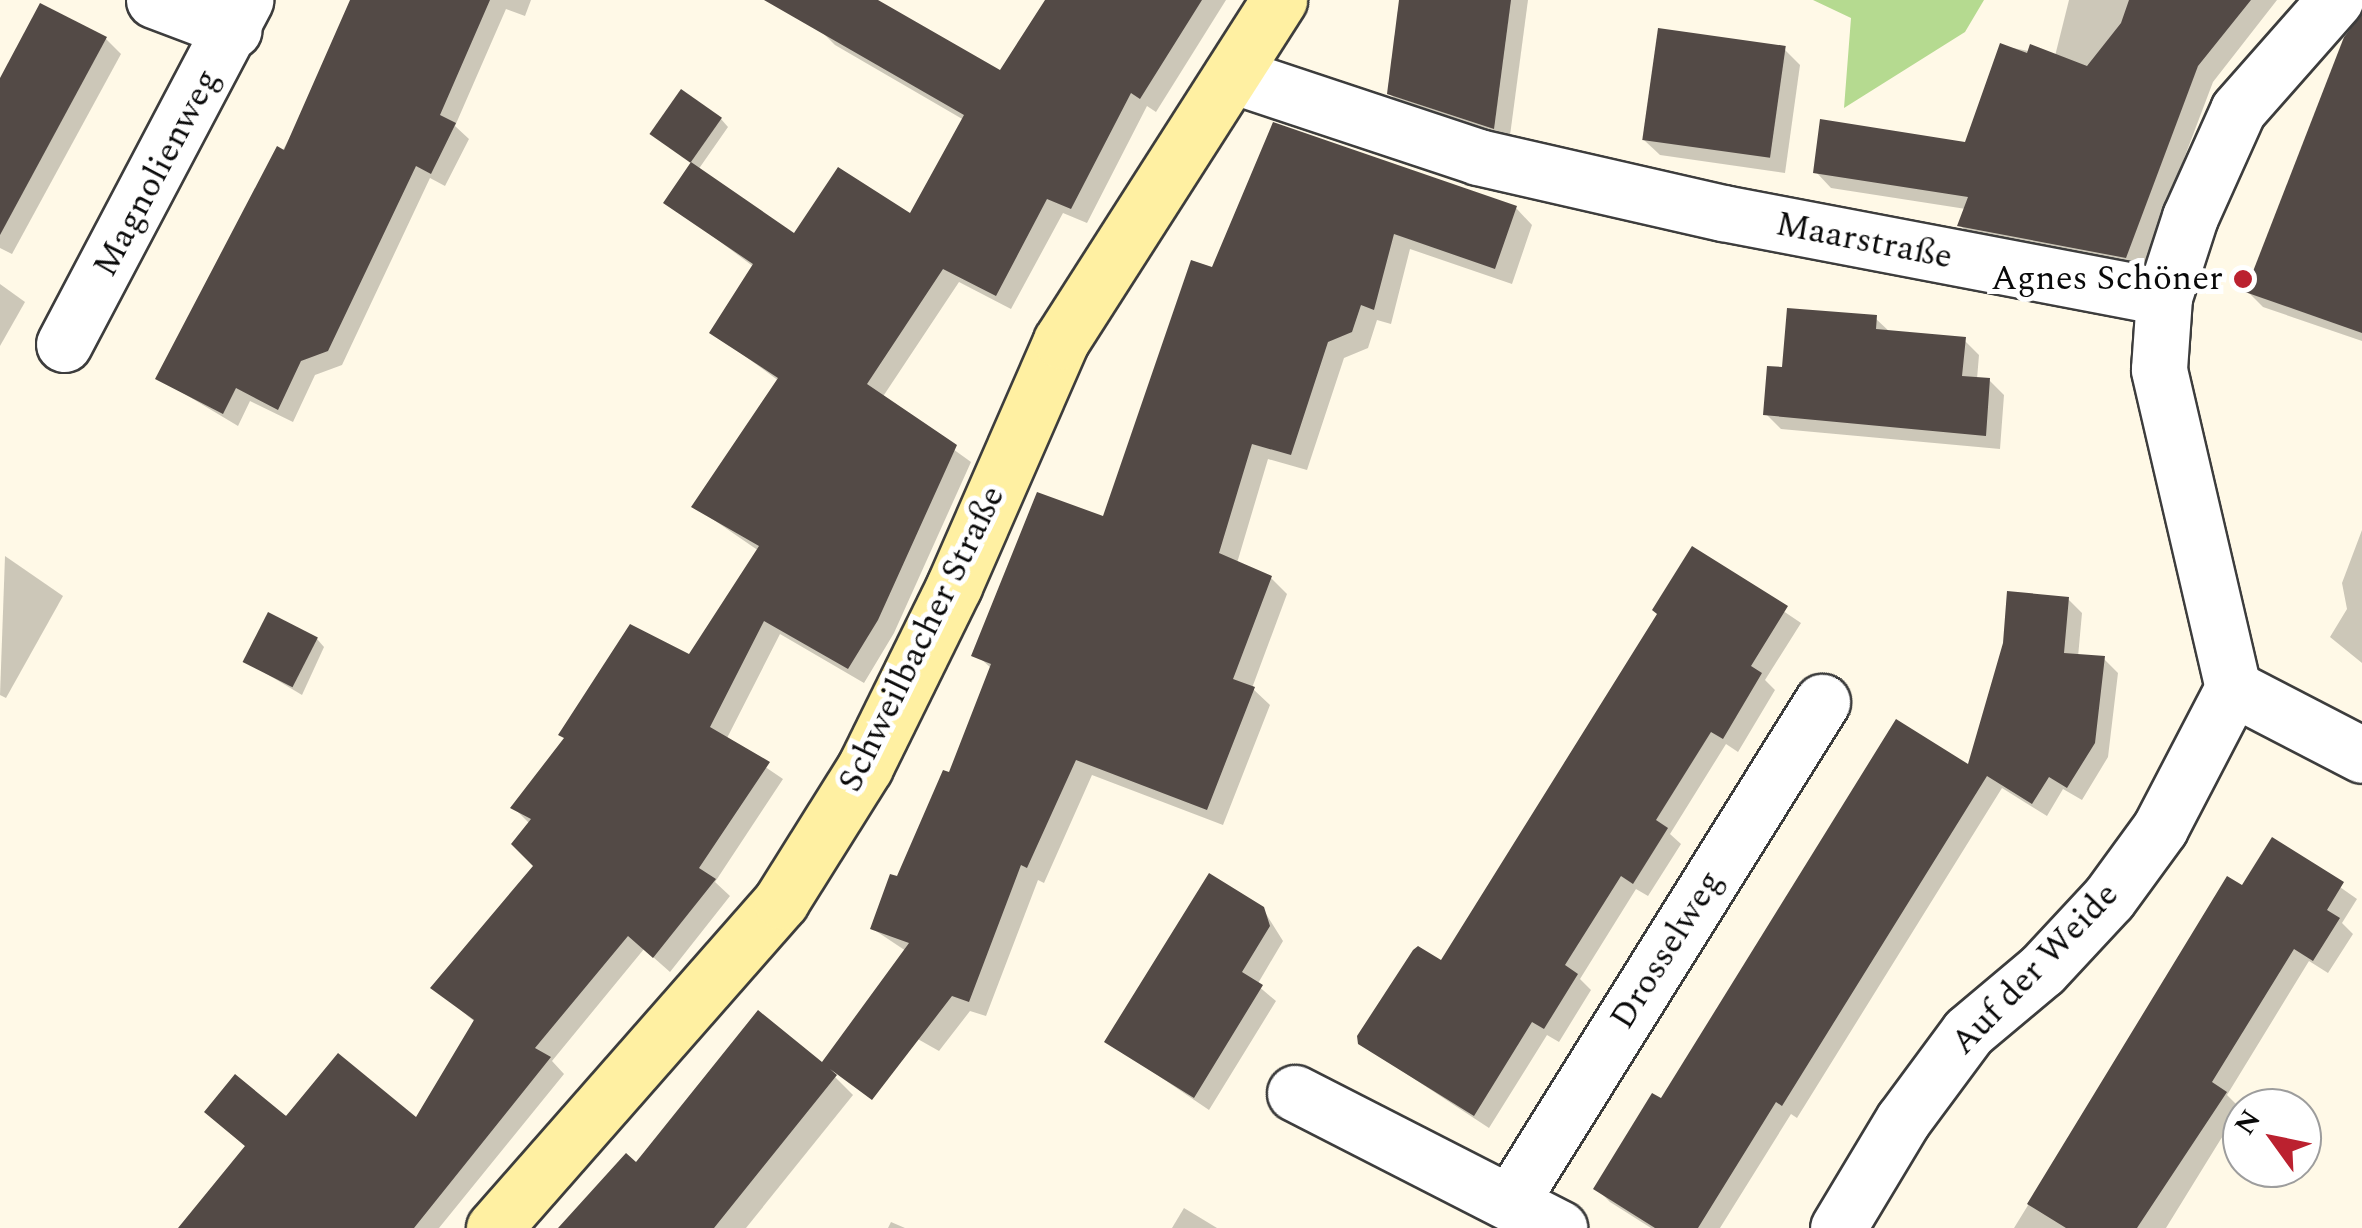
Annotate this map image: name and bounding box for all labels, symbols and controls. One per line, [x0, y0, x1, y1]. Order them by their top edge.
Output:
street label: Magnolienweg [85, 62, 229, 284]
street label: Maarstraße [1772, 203, 1956, 279]
place label: Agnes Schöner [1991, 258, 2223, 300]
marker: Agnes Schöner [2232, 268, 2254, 290]
street label: Schweilbacher Straße [830, 479, 1014, 799]
street label: Drosselweg [1602, 863, 1732, 1037]
street label: Auf der Weide [1942, 874, 2128, 1064]
north arrow [2222, 1088, 2322, 1188]
text: N [2224, 1101, 2272, 1144]

